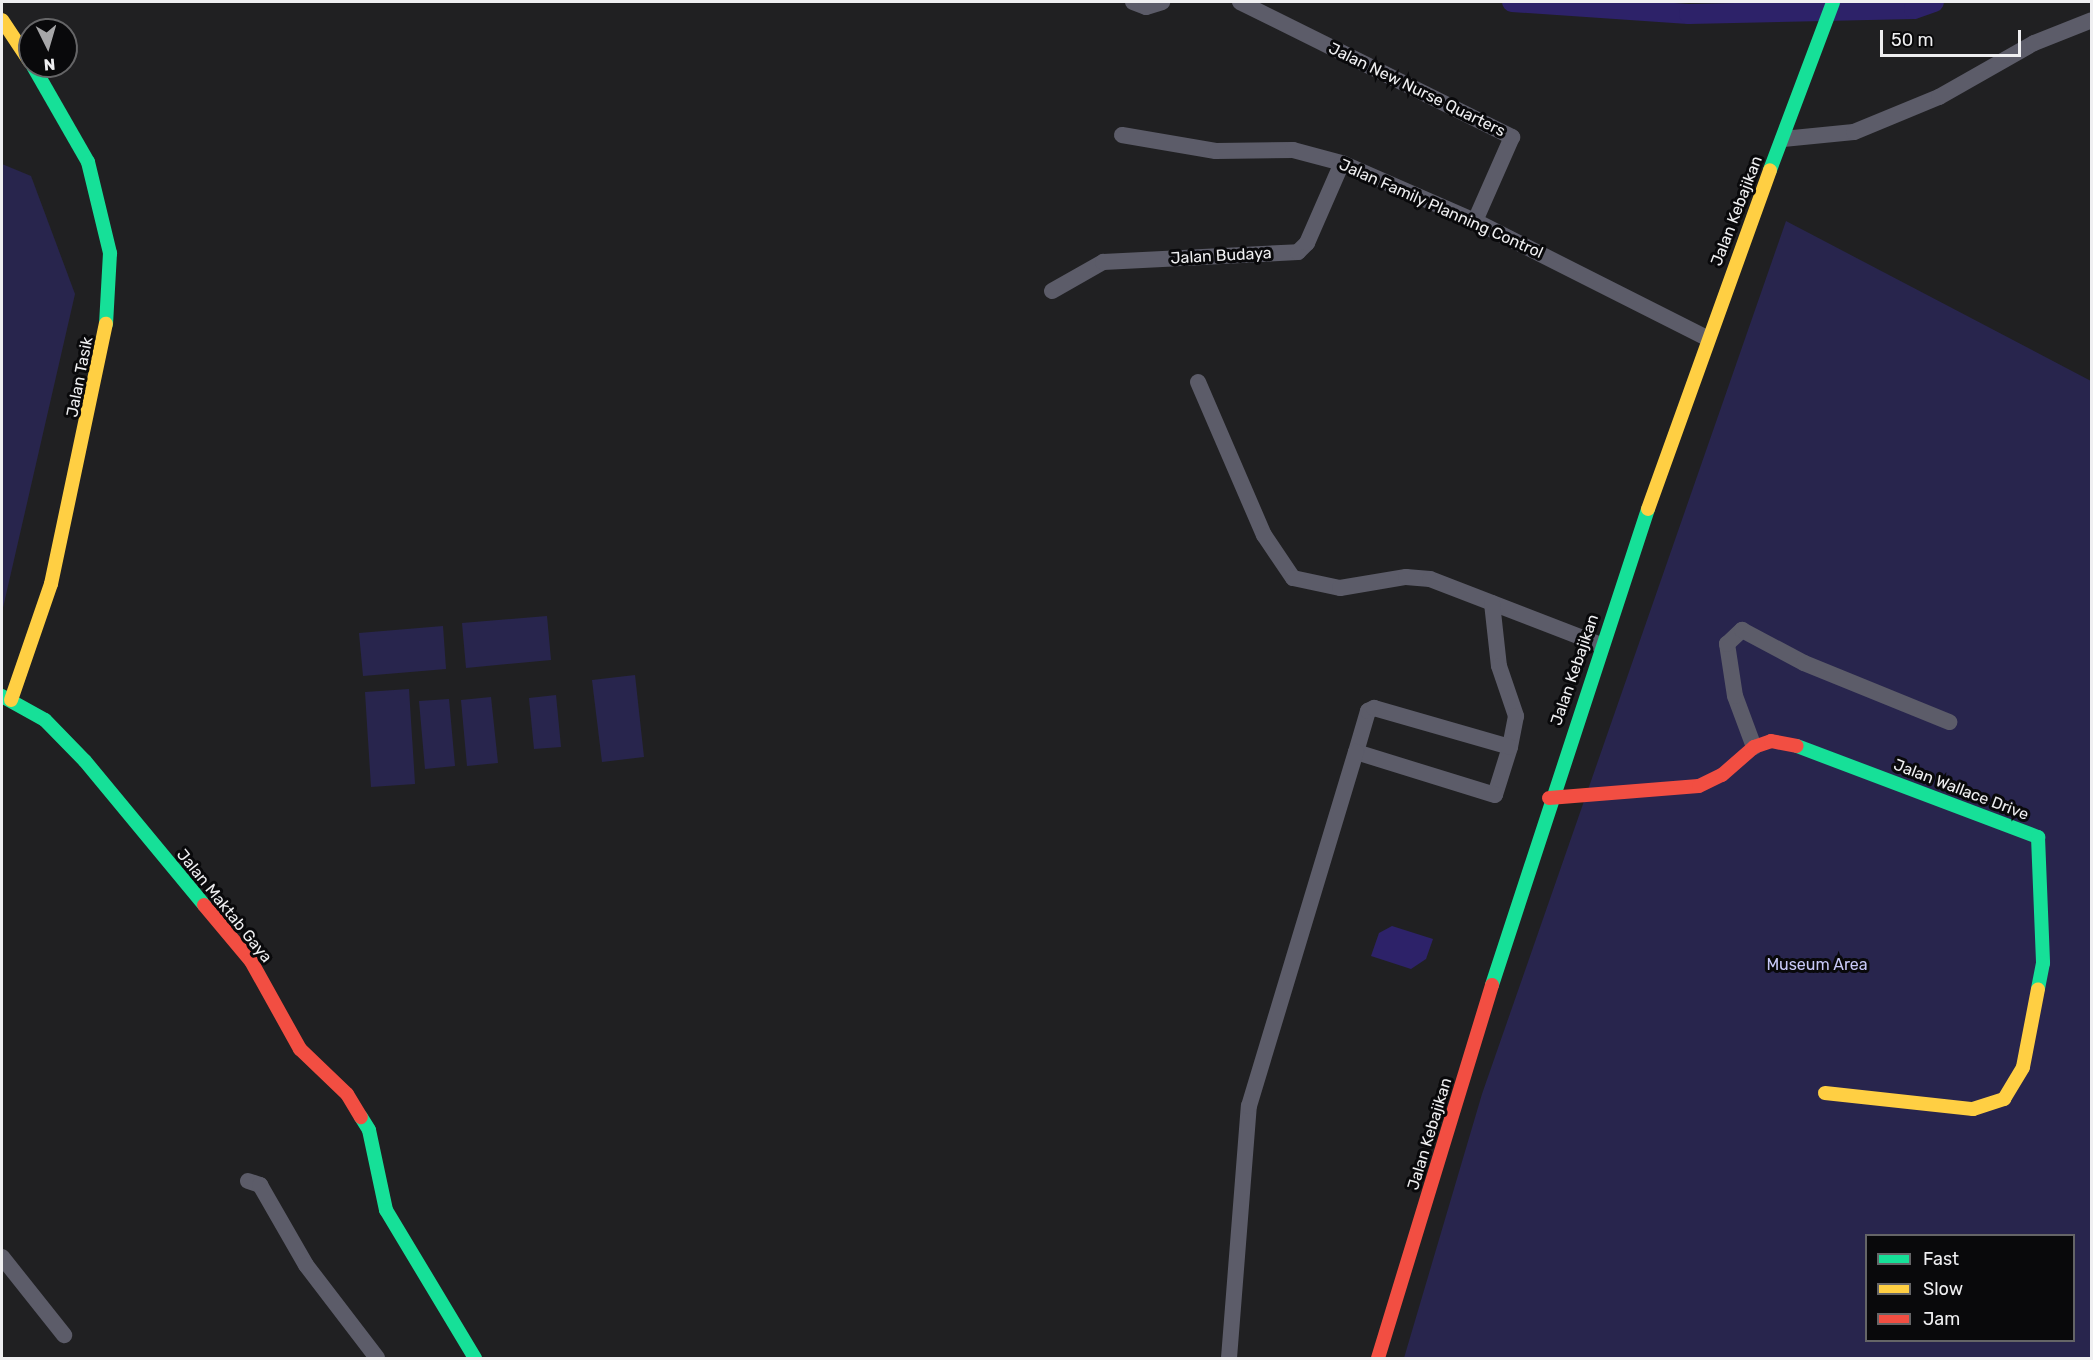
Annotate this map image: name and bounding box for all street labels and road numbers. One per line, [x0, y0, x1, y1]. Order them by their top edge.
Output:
street label: Jalan New Nurse Quarters [1325, 39, 1509, 141]
street label: Jalan Kebajikan [1707, 153, 1767, 269]
street label: Jalan Family Planning Control [1336, 155, 1546, 263]
street label: Jalan Budaya [1170, 244, 1272, 268]
street label: Jalan Tasik [63, 335, 97, 419]
street label: Jalan Kebajikan [1547, 612, 1603, 728]
street label: Jalan Wallace Drive [1891, 755, 2031, 825]
street label: Jalan Maktab Gaya [172, 845, 276, 967]
street label: Jalan Kebajikan [1404, 1076, 1456, 1192]

